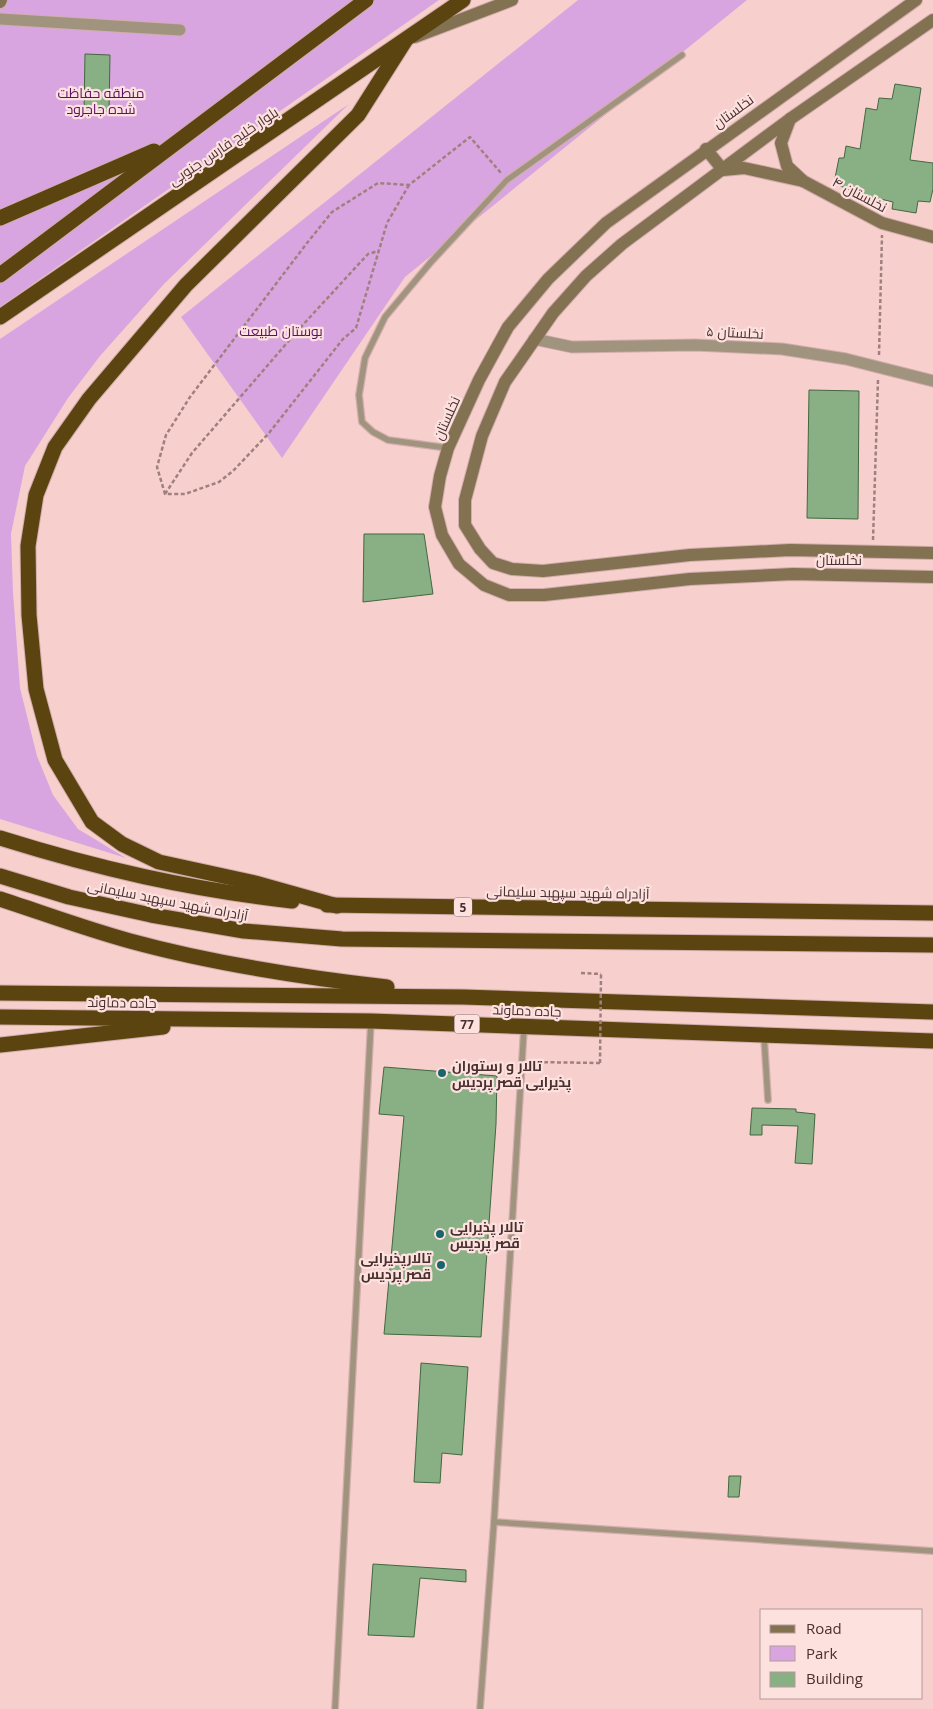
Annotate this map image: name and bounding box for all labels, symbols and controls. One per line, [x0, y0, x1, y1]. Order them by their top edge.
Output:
park label: منطقه حفاظت شده جاجرود [58, 83, 144, 118]
street label: نخلستان [709, 90, 757, 132]
street label: بلوار خلیج فارس جنوبی [164, 102, 282, 190]
street label: نخلستان ۴ [829, 172, 891, 216]
park label: بوستان طبیعت [239, 321, 323, 340]
street label: نخلستان ۵ [706, 321, 764, 343]
street label: نخلستان [428, 393, 464, 443]
street label: نخلستان [816, 550, 862, 569]
street label: آزادراه شهید سپهبد سلیمانی [86, 875, 250, 926]
street label: آزادراه شهید سپهبد سلیمانی [486, 881, 650, 904]
road number: 5 [454, 898, 472, 916]
street label: جاده دماوند [87, 992, 157, 1012]
street label: جاده دماوند [492, 999, 562, 1021]
road number: 77 [454, 1014, 480, 1034]
place label: تالار و رستوران پذیرایی قصر پردیس [452, 1056, 571, 1093]
marker: تالار و رستوران پذیرایی قصر پردیس [436, 1067, 448, 1079]
place label: تالار پذیرایی قصر پردیس [450, 1217, 524, 1254]
marker: تالار پذیرایی قصر پردیس [434, 1228, 446, 1240]
place label: تالارپذیرایی قصر پردیس [361, 1248, 432, 1285]
marker: تالارپذیرایی قصر پردیس [435, 1259, 447, 1271]
legend [760, 1609, 923, 1699]
text: Road [806, 1618, 842, 1638]
text: Park [806, 1643, 837, 1663]
text: Building [806, 1668, 863, 1688]

